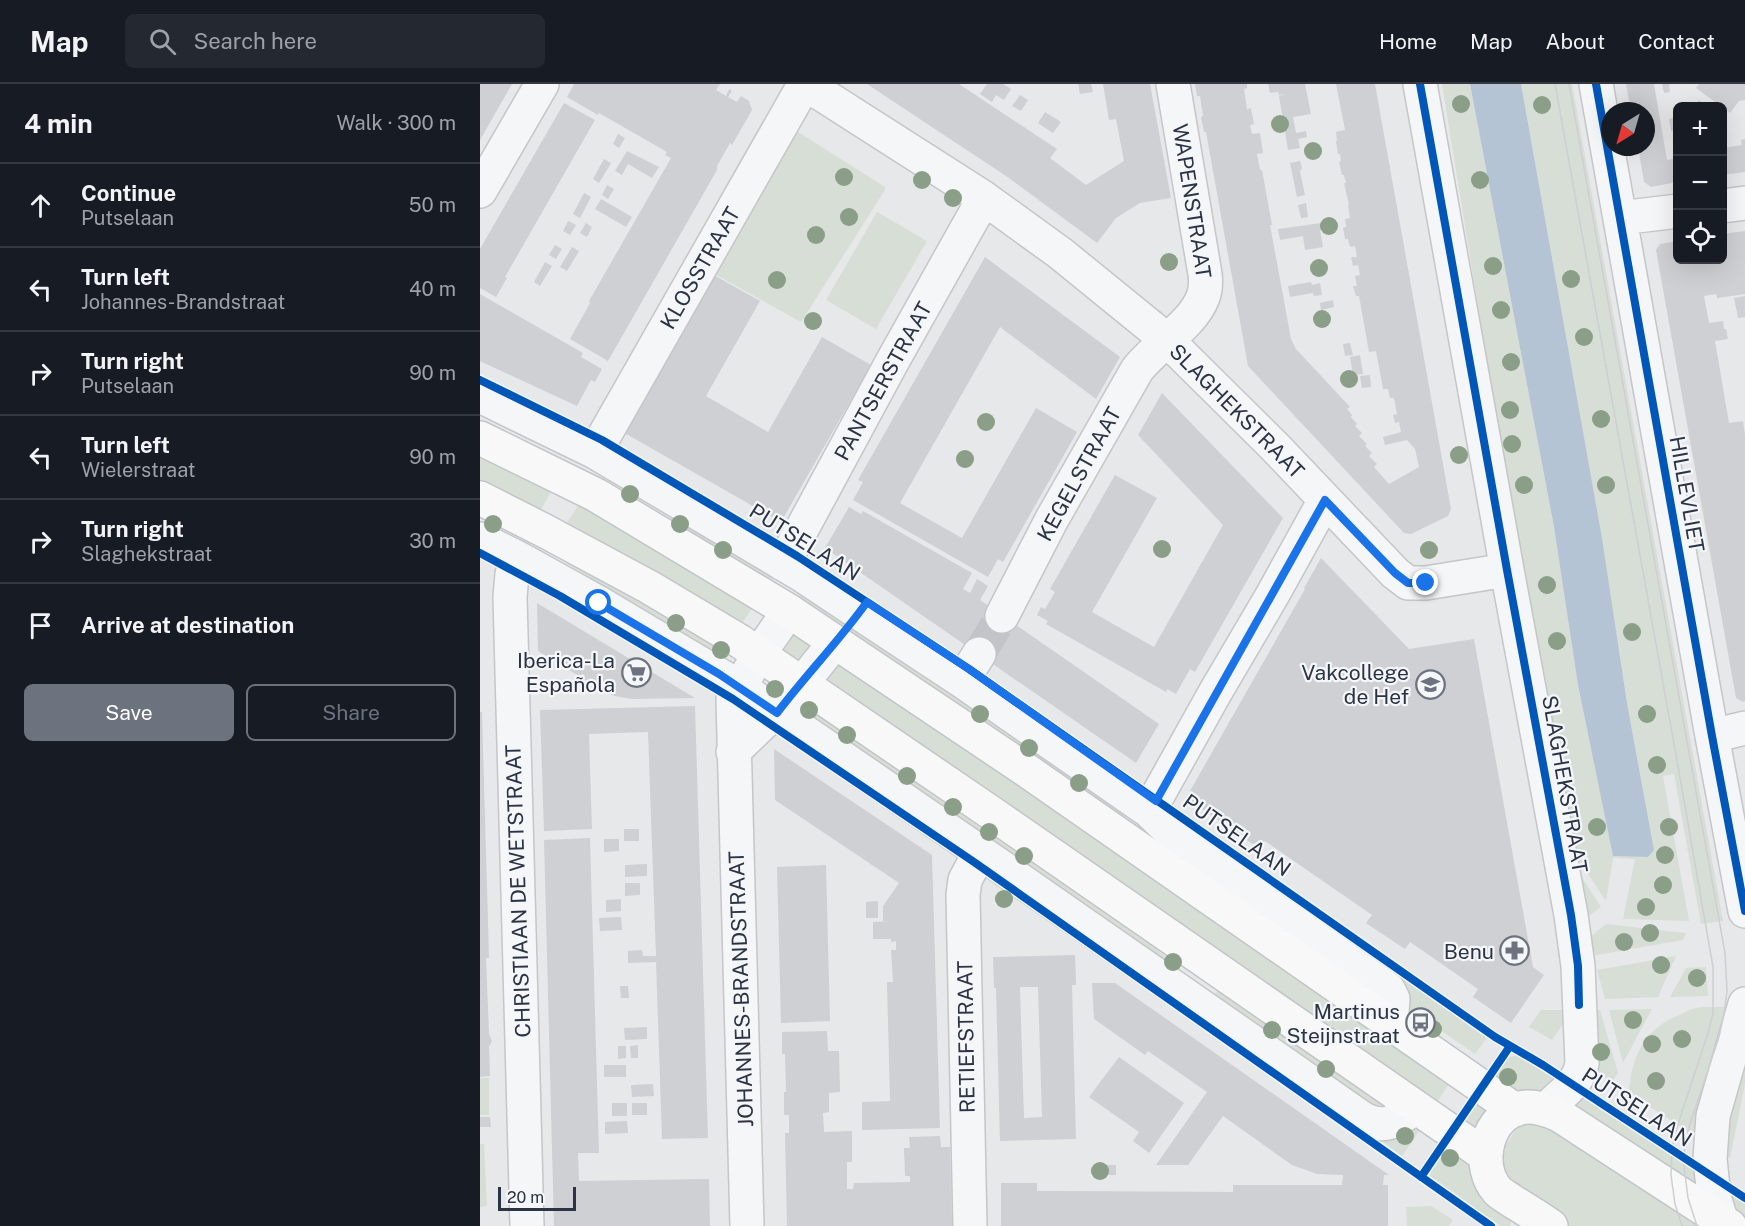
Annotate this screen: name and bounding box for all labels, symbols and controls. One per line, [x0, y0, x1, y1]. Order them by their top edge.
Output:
search box [125, 14, 545, 68]
text: Map [30, 25, 89, 58]
icon: search [146, 25, 179, 58]
text: Search here [194, 28, 317, 54]
text: Home [1379, 29, 1437, 54]
text: Map [1470, 29, 1513, 54]
text: About [1546, 29, 1605, 54]
text: Contact [1638, 29, 1715, 54]
north arrow [1601, 102, 1655, 156]
map controls [1673, 102, 1727, 264]
button: + [1673, 102, 1727, 156]
text: 4 min [24, 108, 93, 139]
text: Walk · 300 m [336, 111, 456, 135]
street label: WAPENSTRAAT [1167, 122, 1217, 280]
button: − [1673, 156, 1727, 210]
text: Continue [81, 180, 176, 206]
icon: ahead [24, 189, 57, 222]
text: 50 m [409, 193, 456, 217]
street label: KLOSSTRAAT [655, 203, 745, 333]
text: Putselaan [81, 206, 174, 230]
button: locate [1673, 210, 1727, 264]
text: Turn left [81, 264, 170, 290]
icon: left [24, 273, 57, 306]
text: 40 m [409, 277, 456, 301]
text: Johannes-Brandstraat [81, 290, 285, 314]
street label: PANTSERSTRAAT [829, 297, 937, 465]
street label: SLAGHEKSTRAAT [1165, 339, 1309, 483]
text: Turn right [81, 348, 184, 374]
icon: right [24, 357, 57, 390]
text: 90 m [409, 361, 456, 385]
text: Putselaan [81, 374, 174, 398]
street label: KEGELSTRAAT [1032, 403, 1126, 545]
text: Turn left [81, 432, 170, 458]
street label: HILLEVLIET [1664, 434, 1710, 554]
icon: left [24, 441, 57, 474]
text: 90 m [409, 445, 456, 469]
text: Wielerstraat [81, 458, 196, 482]
street label: PUTSELAAN [745, 498, 865, 586]
text: Turn right [81, 516, 184, 542]
icon: right [24, 525, 57, 558]
text: 30 m [409, 529, 456, 553]
text: Slaghekstraat [81, 542, 212, 566]
route end [1412, 569, 1438, 595]
route start [585, 589, 611, 615]
icon: arrive [24, 609, 57, 642]
text: Arrive at destination [81, 612, 294, 638]
place label: Iberica-La Española [517, 648, 615, 697]
supermarket icon: Iberica-La Española [620, 656, 652, 688]
place label: Vakcollege de Hef [1301, 660, 1409, 709]
school or university icon: Vakcollege de Hef [1414, 668, 1446, 700]
button: Save [24, 684, 234, 741]
button: Share [246, 684, 456, 741]
street label: SLAGHEKSTRAAT [1537, 693, 1593, 875]
street label: CHRISTIAAN DE WETSTRAAT [500, 744, 536, 1038]
street label: PUTSELAAN [1178, 789, 1296, 881]
street label: JOHANNES-BRANDSTRAAT [724, 851, 758, 1127]
pharmacy icon: Benu [1499, 935, 1531, 967]
place label: Benu [1444, 939, 1494, 964]
street label: RETIEFSTRAAT [952, 961, 980, 1113]
place label: Martinus Steijnstraat [1286, 999, 1400, 1048]
bus stop icon: Martinus Steijnstraat [1405, 1007, 1437, 1039]
street label: PUTSELAAN [1577, 1062, 1697, 1152]
scale bar [498, 1184, 576, 1212]
text: 20 m [507, 1188, 544, 1207]

